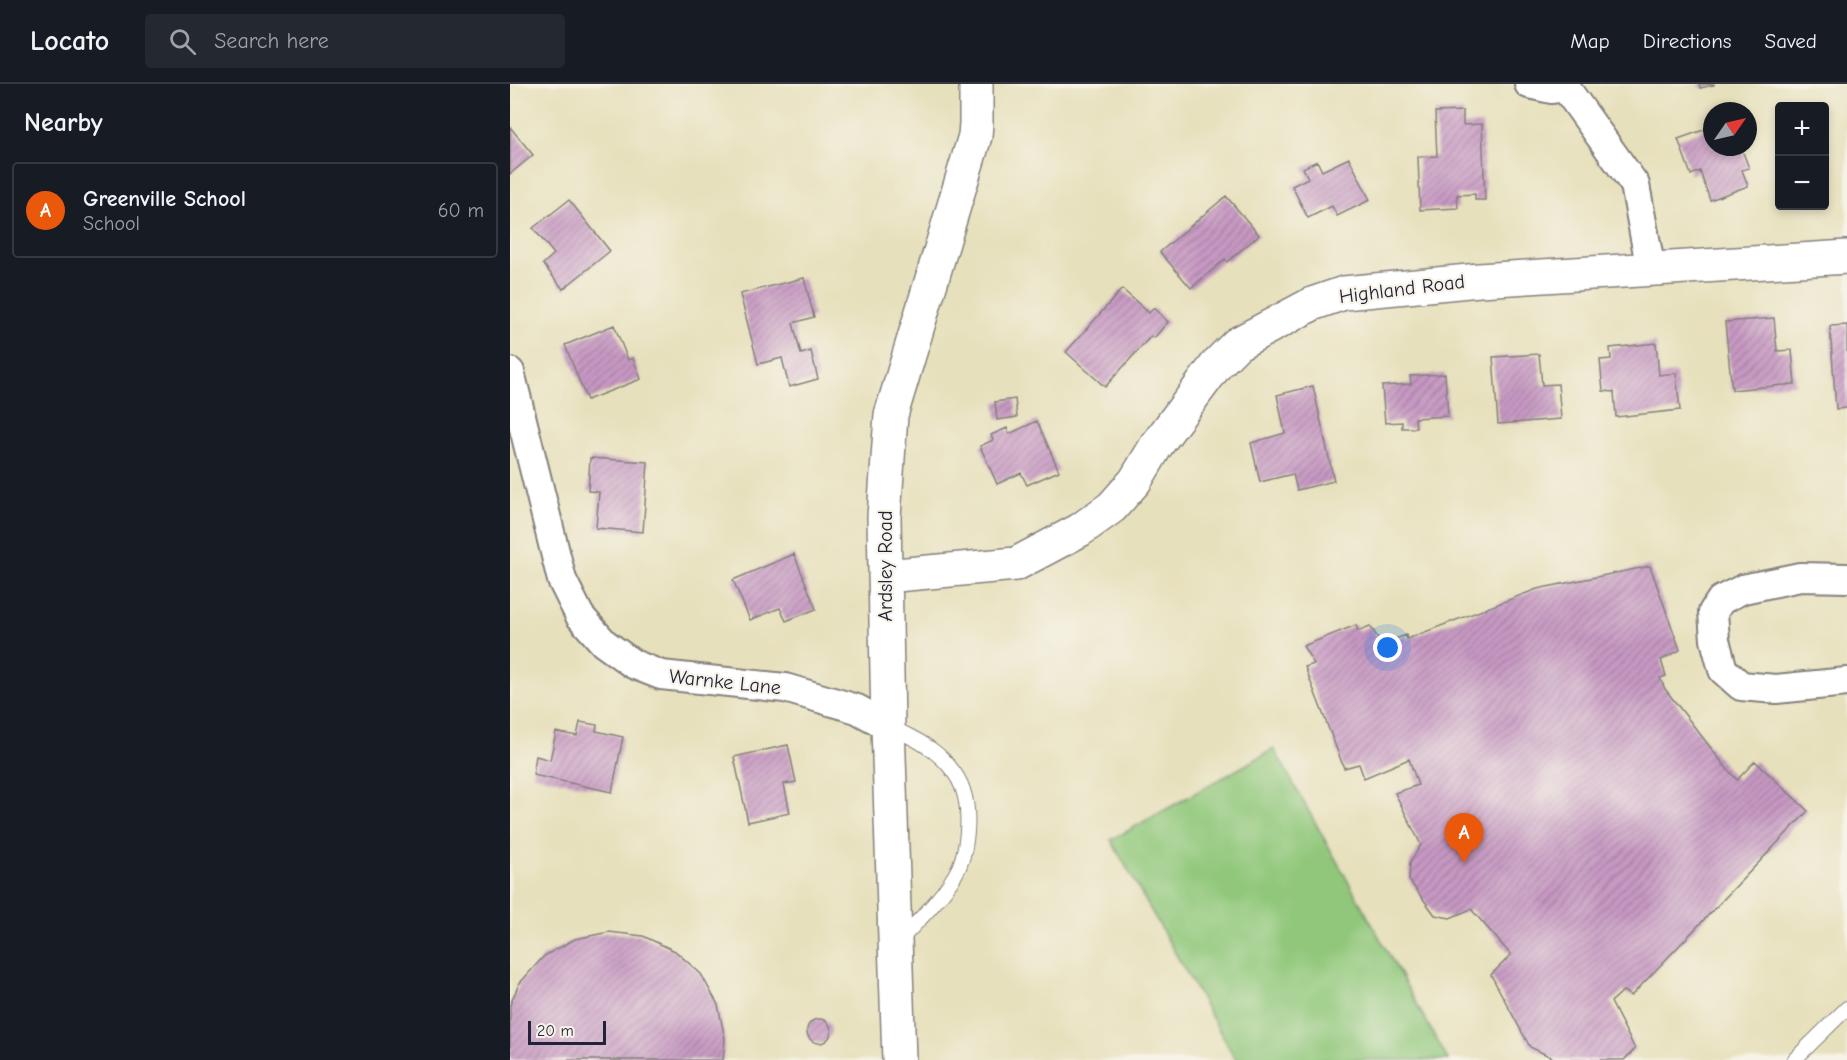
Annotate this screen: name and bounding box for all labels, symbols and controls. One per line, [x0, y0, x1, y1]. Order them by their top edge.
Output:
search box [145, 14, 565, 68]
text: Locato [30, 25, 109, 57]
icon: search [166, 25, 199, 58]
text: Search here [214, 28, 329, 54]
text: Map [1570, 29, 1610, 53]
text: Directions [1643, 29, 1732, 53]
text: Saved [1765, 29, 1817, 53]
north arrow [1703, 102, 1757, 156]
map controls [1775, 102, 1829, 210]
button: + [1775, 102, 1829, 156]
text: Nearby [24, 108, 103, 138]
button: − [1775, 156, 1829, 210]
text: Greenville School [83, 186, 246, 212]
text: A [40, 199, 51, 222]
text: 60 m [438, 199, 484, 222]
text: School [83, 212, 140, 235]
street label: Highland Road [1338, 270, 1466, 308]
street label: Ardsley Road [874, 510, 897, 622]
your location [1373, 633, 1402, 662]
street label: Warnke Lane [668, 665, 782, 699]
pin: A [1444, 814, 1484, 863]
scale bar [528, 1018, 606, 1046]
text: 20 m [537, 1022, 574, 1040]

